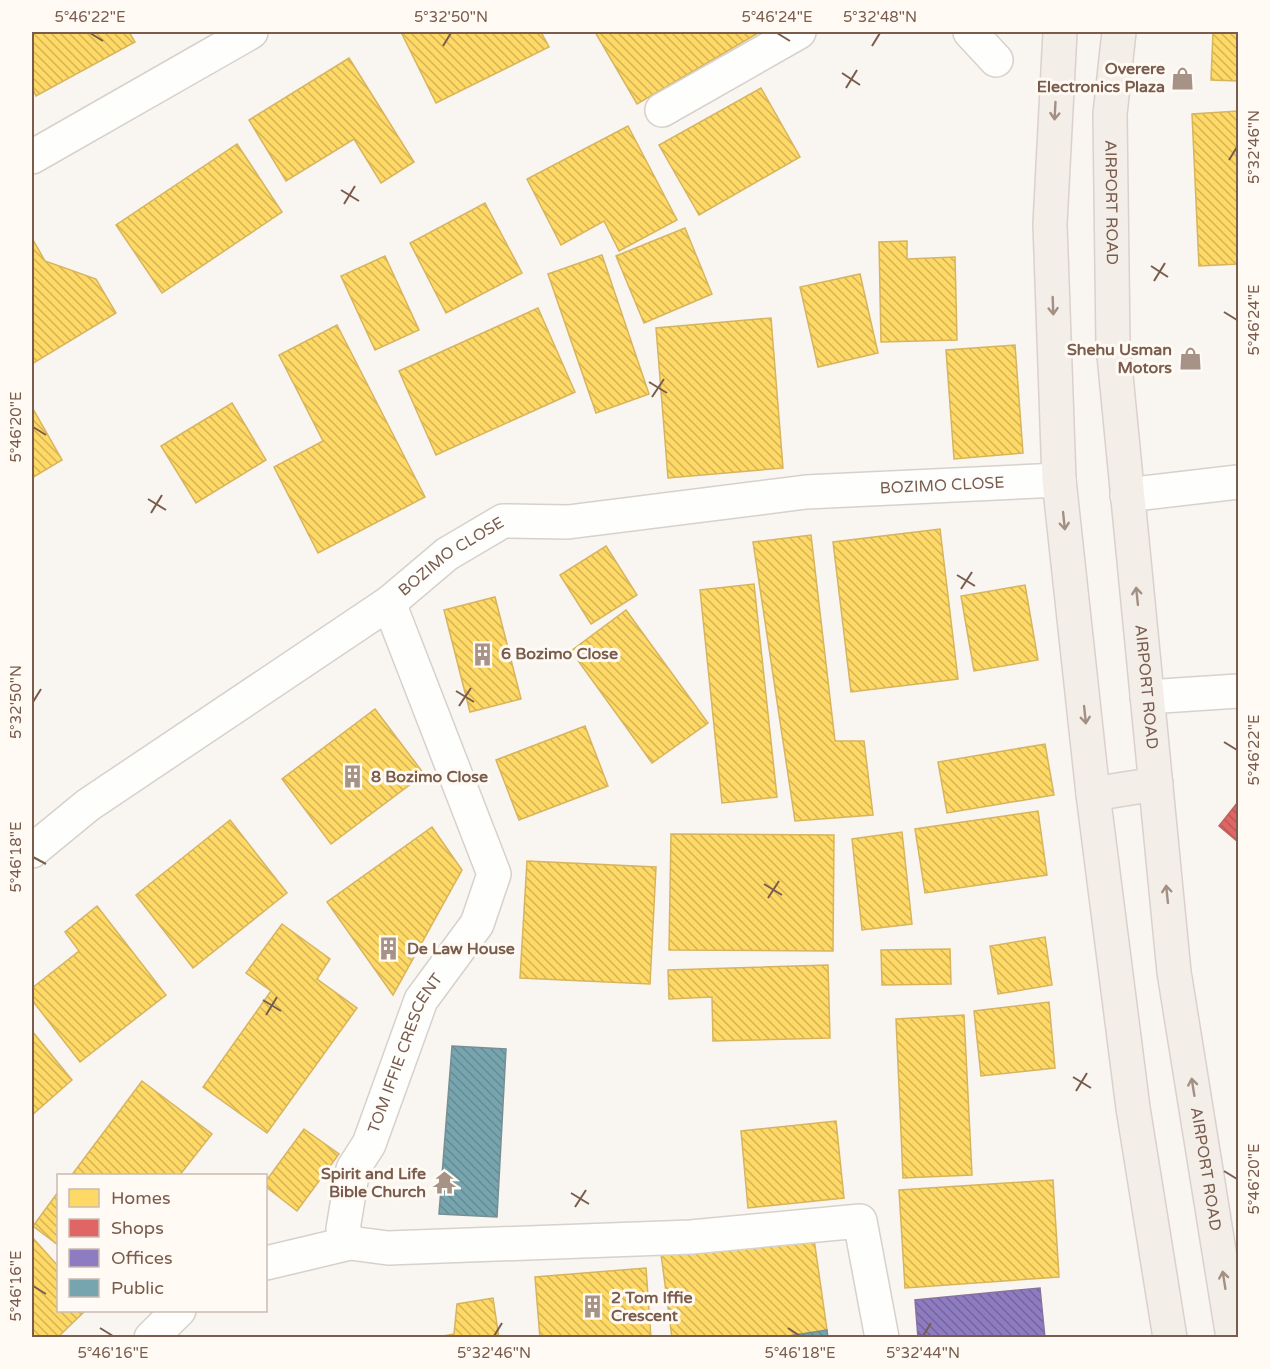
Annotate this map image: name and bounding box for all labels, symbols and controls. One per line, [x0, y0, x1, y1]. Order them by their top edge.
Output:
text: 5°46'22"E [55, 8, 125, 26]
text: 5°32'50"N [414, 8, 488, 26]
text: 5°46'24"E [742, 8, 812, 26]
text: 5°32'48"N [843, 8, 917, 26]
place label: Overere Electronics Plaza [1037, 59, 1165, 97]
shop icon: Overere Electronics Plaza [1170, 65, 1196, 91]
one-way arrow [1050, 100, 1061, 120]
text: 5°32'46"N [1245, 110, 1263, 184]
street label: AIRPORT ROAD [1100, 140, 1122, 265]
text: 5°46'24"E [1245, 285, 1263, 355]
one-way arrow [1047, 295, 1058, 315]
place label: Shehu Usman Motors [1067, 340, 1172, 378]
shop icon: Shehu Usman Motors [1177, 346, 1203, 372]
text: 5°46'20"E [7, 392, 25, 462]
street label: BOZIMO CLOSE [879, 473, 1005, 498]
one-way arrow [1059, 511, 1070, 531]
street label: BOZIMO CLOSE [394, 513, 508, 601]
one-way arrow [1131, 586, 1142, 606]
street label: AIRPORT ROAD [1130, 624, 1162, 750]
building icon: 6 Bozimo Close [470, 641, 496, 667]
place label: 6 Bozimo Close [501, 644, 618, 664]
text: 5°32'50"N [7, 665, 25, 739]
one-way arrow [1080, 705, 1091, 725]
text: 5°46'22"E [1245, 715, 1263, 785]
building icon: 8 Bozimo Close [340, 764, 366, 790]
place label: 8 Bozimo Close [371, 767, 488, 787]
text: 5°46'18"E [7, 822, 25, 892]
one-way arrow [1161, 885, 1172, 905]
building icon: De Law House [376, 936, 402, 962]
place label: De Law House [407, 939, 515, 959]
street label: TOM IFFIE CRESCENT [364, 969, 447, 1136]
one-way arrow [1187, 1078, 1198, 1098]
street label: AIRPORT ROAD [1186, 1106, 1226, 1232]
text: 5°46'20"E [1245, 1144, 1263, 1214]
place label: Spirit and Life Bible Church [321, 1164, 426, 1202]
temple icon: Spirit and Life Bible Church [431, 1170, 457, 1196]
legend [57, 1174, 267, 1312]
text: Homes [111, 1187, 171, 1209]
text: Shops [111, 1217, 164, 1239]
text: Offices [111, 1247, 173, 1269]
text: 5°46'16"E [7, 1251, 25, 1321]
one-way arrow [1218, 1270, 1229, 1290]
text: Public [111, 1277, 164, 1299]
place label: 2 Tom Iffie Crescent [611, 1288, 693, 1326]
building icon: 2 Tom Iffie Crescent [580, 1294, 606, 1320]
text: 5°46'16"E [78, 1344, 148, 1362]
text: 5°32'46"N [457, 1344, 531, 1362]
text: 5°46'18"E [765, 1344, 835, 1362]
text: 5°32'44"N [886, 1344, 960, 1362]

